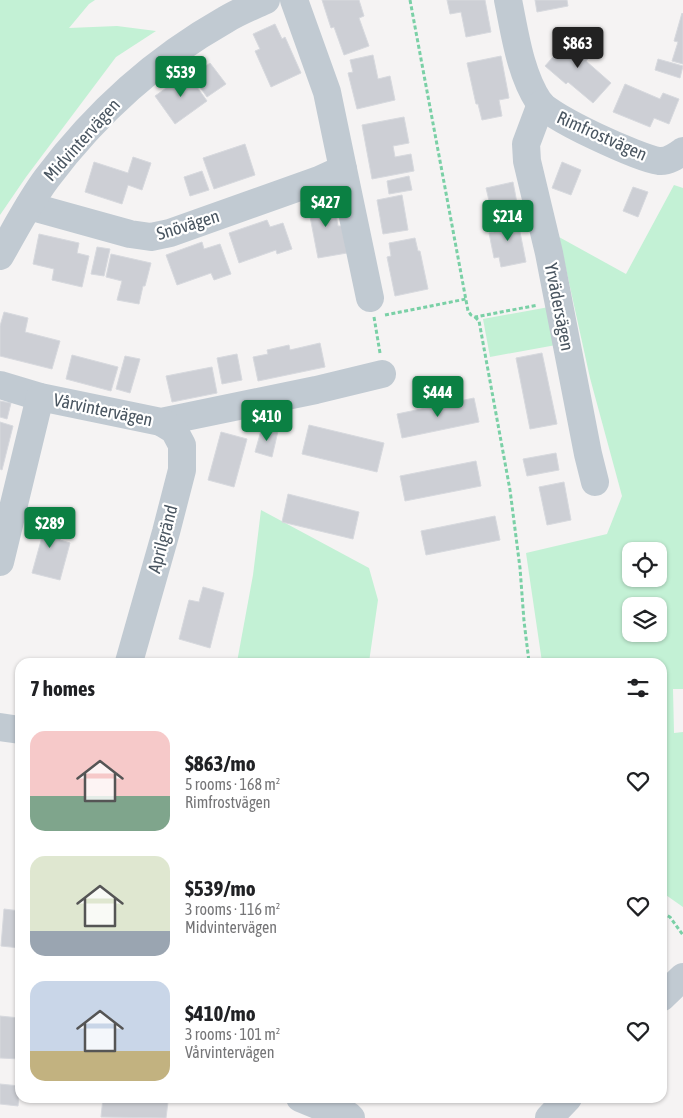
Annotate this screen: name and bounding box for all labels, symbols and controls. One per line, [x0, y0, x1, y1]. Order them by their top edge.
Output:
pin: $863 [548, 27, 608, 69]
text: $863 [563, 34, 593, 52]
pin: $539 [151, 56, 211, 98]
text: $539 [166, 63, 196, 81]
street label: Midvintervägen [39, 94, 124, 185]
street label: Rimfrostvägen [554, 106, 650, 165]
pin: $427 [296, 186, 356, 228]
text: $427 [311, 193, 341, 211]
pin: $214 [478, 200, 538, 242]
street label: Snövägen [154, 205, 222, 244]
text: $214 [493, 207, 523, 225]
street label: Yrvädersägen [541, 261, 578, 353]
pin: $444 [408, 376, 468, 418]
text: $444 [423, 383, 453, 401]
street label: Vårvintervägen [52, 389, 155, 430]
pin: $410 [237, 400, 297, 442]
text: $410 [252, 407, 282, 425]
street label: Aprilgränd [143, 503, 182, 575]
pin: $289 [20, 506, 80, 549]
text: $289 [35, 514, 65, 532]
map controls [622, 542, 667, 642]
button: locate [622, 542, 667, 587]
button: layers [622, 597, 667, 642]
icon: filters [624, 674, 652, 702]
text: 7 homes [30, 676, 95, 700]
icon: home [70, 751, 130, 811]
text: $863/mo [185, 751, 256, 775]
icon: heart [624, 767, 652, 795]
text: 5 rooms · 168 m² [185, 775, 280, 793]
text: Rimfrostvägen [185, 793, 271, 811]
icon: home [70, 876, 130, 936]
text: $539/mo [185, 876, 256, 900]
icon: heart [624, 892, 652, 920]
text: 3 rooms · 116 m² [185, 900, 280, 918]
text: Midvintervägen [185, 918, 277, 936]
icon: home [70, 1001, 130, 1061]
text: $410/mo [185, 1001, 256, 1025]
icon: heart [624, 1017, 652, 1045]
text: 3 rooms · 101 m² [185, 1025, 280, 1043]
text: Vårvintervägen [185, 1043, 274, 1061]

